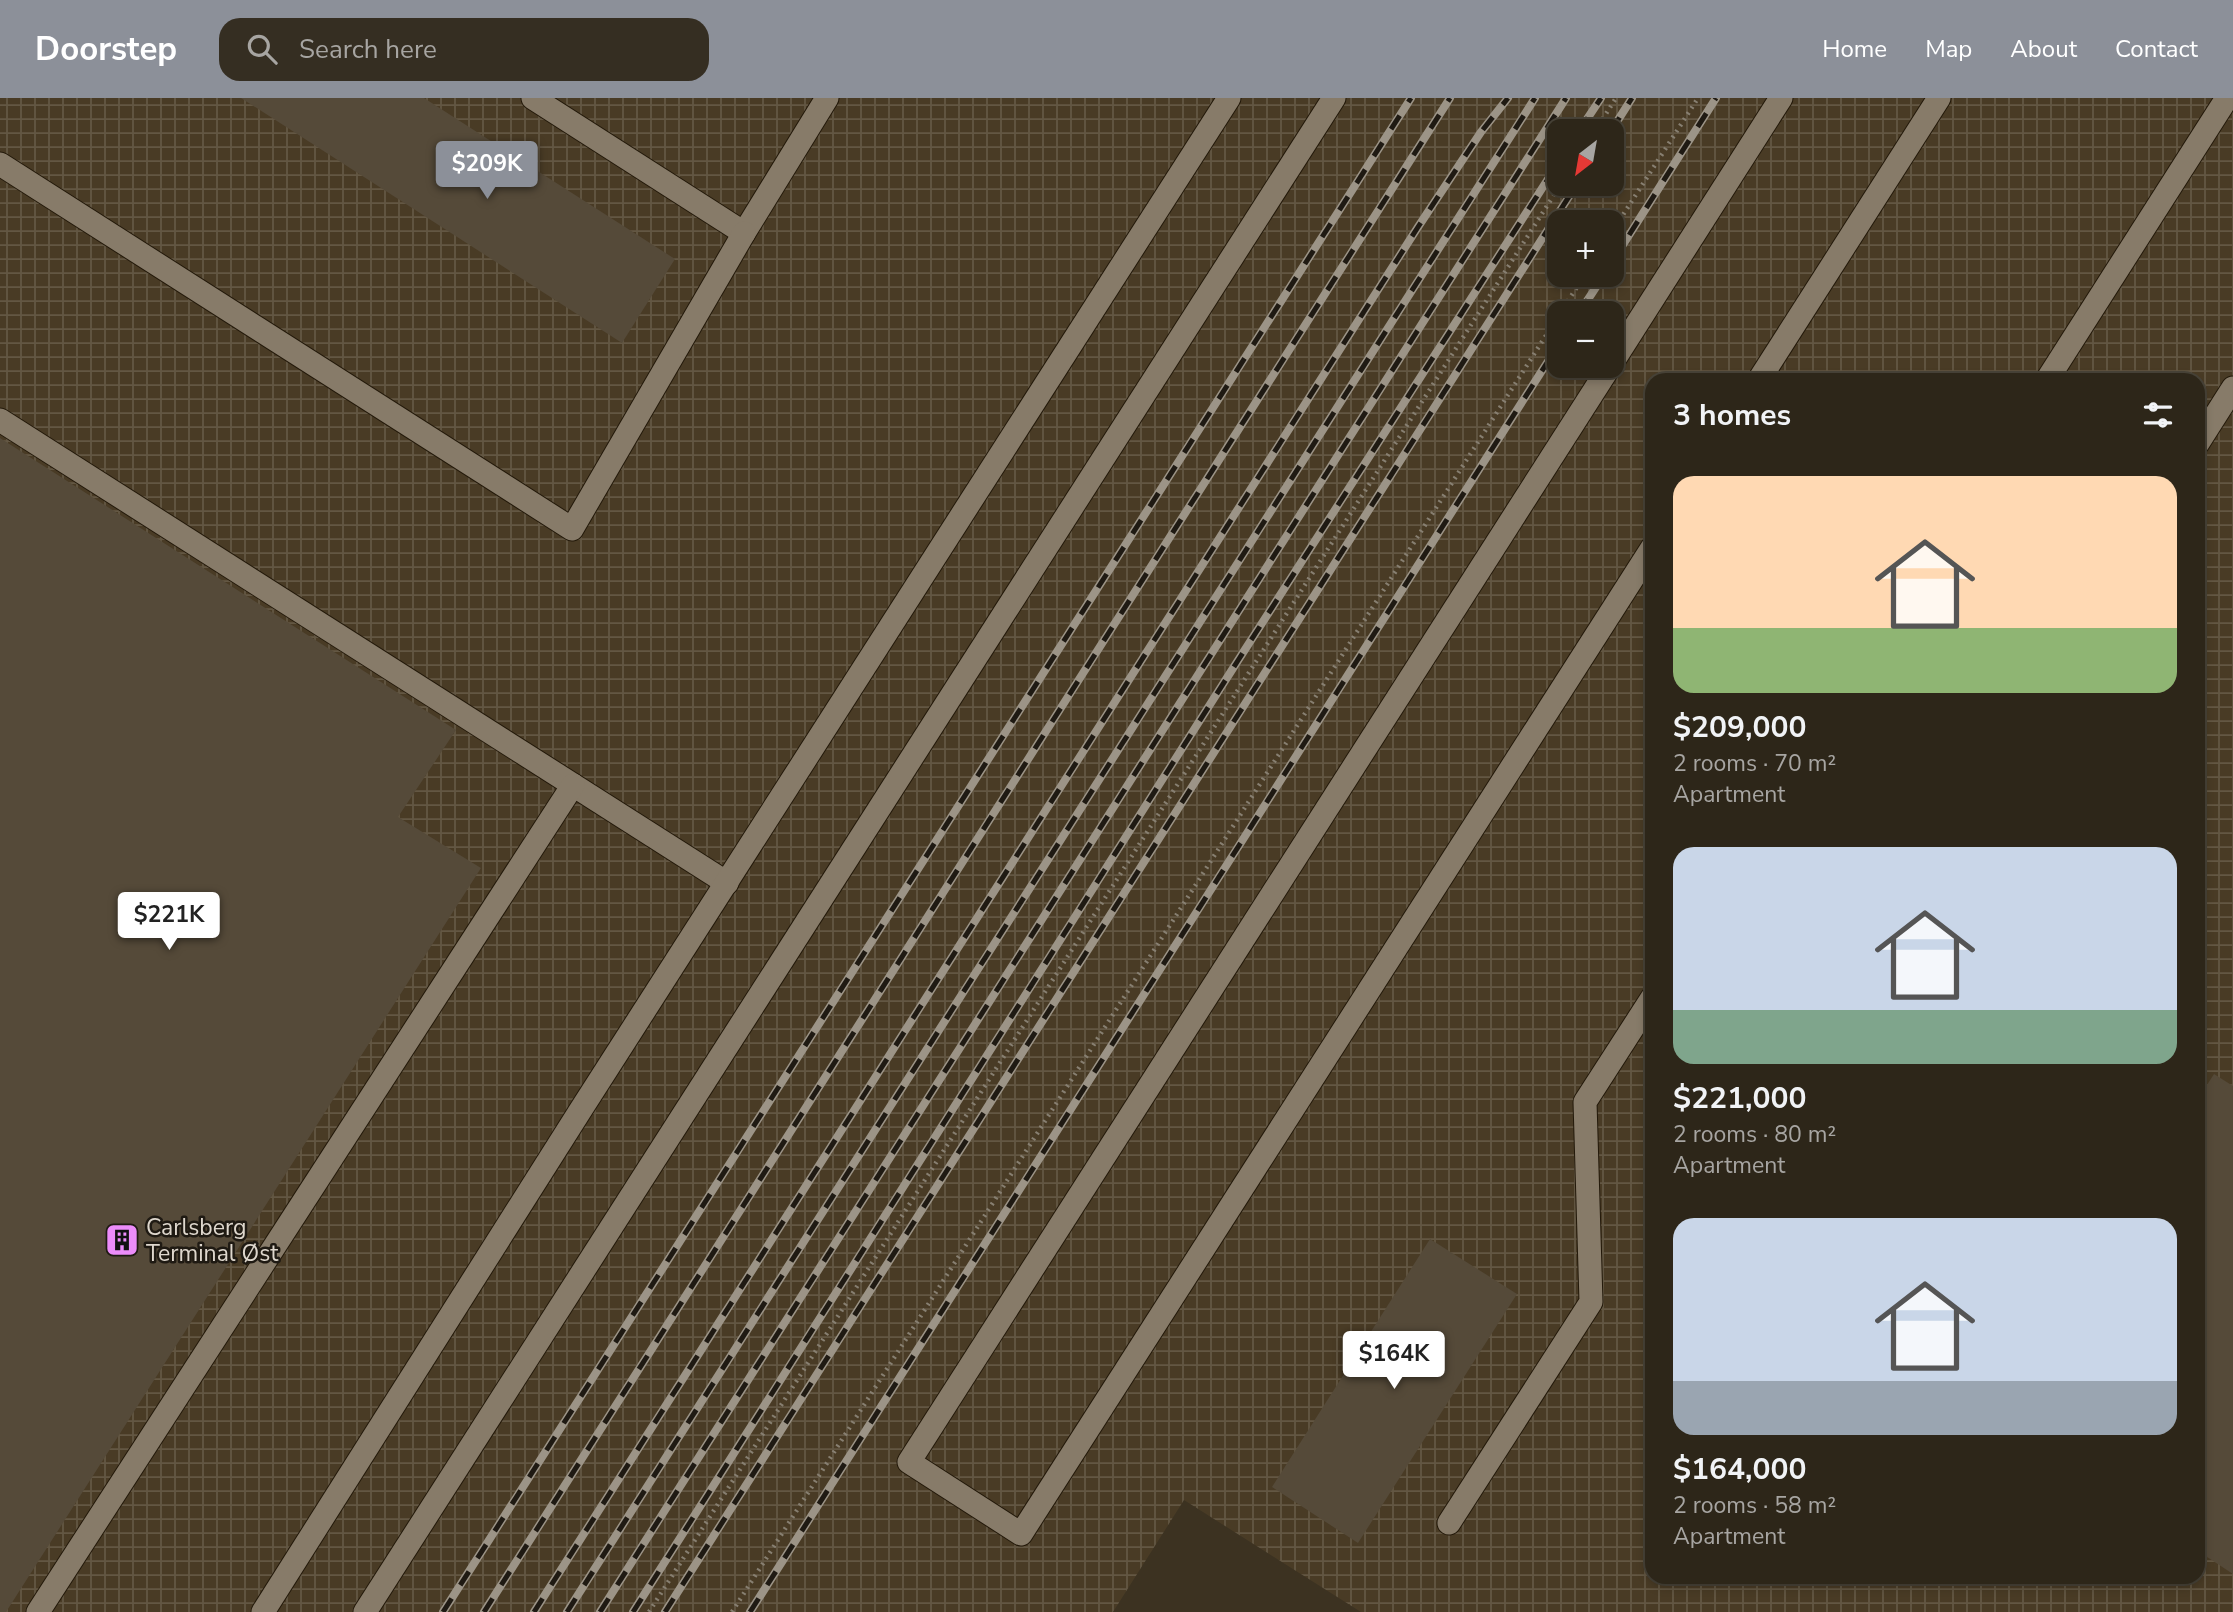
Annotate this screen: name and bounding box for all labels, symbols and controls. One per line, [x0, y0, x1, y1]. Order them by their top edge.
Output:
search box [219, 18, 709, 81]
text: Doorstep [35, 27, 177, 72]
icon: search [243, 30, 281, 68]
text: Search here [299, 32, 437, 67]
text: Home [1822, 33, 1887, 65]
text: Map [1925, 33, 1972, 65]
text: About [2010, 33, 2077, 65]
text: Contact [2115, 33, 2198, 65]
north arrow [1547, 119, 1624, 196]
map controls [1547, 119, 1624, 378]
pin: $209K [438, 141, 536, 201]
text: $209K [452, 148, 522, 179]
button: + [1547, 210, 1624, 287]
button: − [1547, 301, 1624, 378]
text: 3 homes [1673, 395, 1791, 436]
icon: filters [2139, 396, 2177, 434]
icon: home [1862, 521, 1988, 647]
text: $209,000 [1673, 707, 1806, 748]
text: 2 rooms · 70 m² [1673, 748, 1836, 779]
text: Apartment [1673, 779, 1785, 810]
pin: $221K [120, 892, 218, 952]
icon: home [1862, 892, 1988, 1018]
text: $221K [134, 899, 204, 930]
text: $221,000 [1673, 1078, 1806, 1119]
text: 2 rooms · 80 m² [1673, 1119, 1836, 1150]
text: Apartment [1673, 1150, 1785, 1181]
place label: Carlsberg Terminal Øst [146, 1212, 279, 1269]
building icon: Carlsberg Terminal Øst [103, 1221, 141, 1259]
icon: home [1862, 1263, 1988, 1389]
pin: $164K [1345, 1332, 1443, 1391]
text: $164K [1359, 1338, 1429, 1369]
text: $164,000 [1673, 1449, 1806, 1490]
text: 2 rooms · 58 m² [1673, 1490, 1836, 1521]
text: Apartment [1673, 1521, 1785, 1552]

